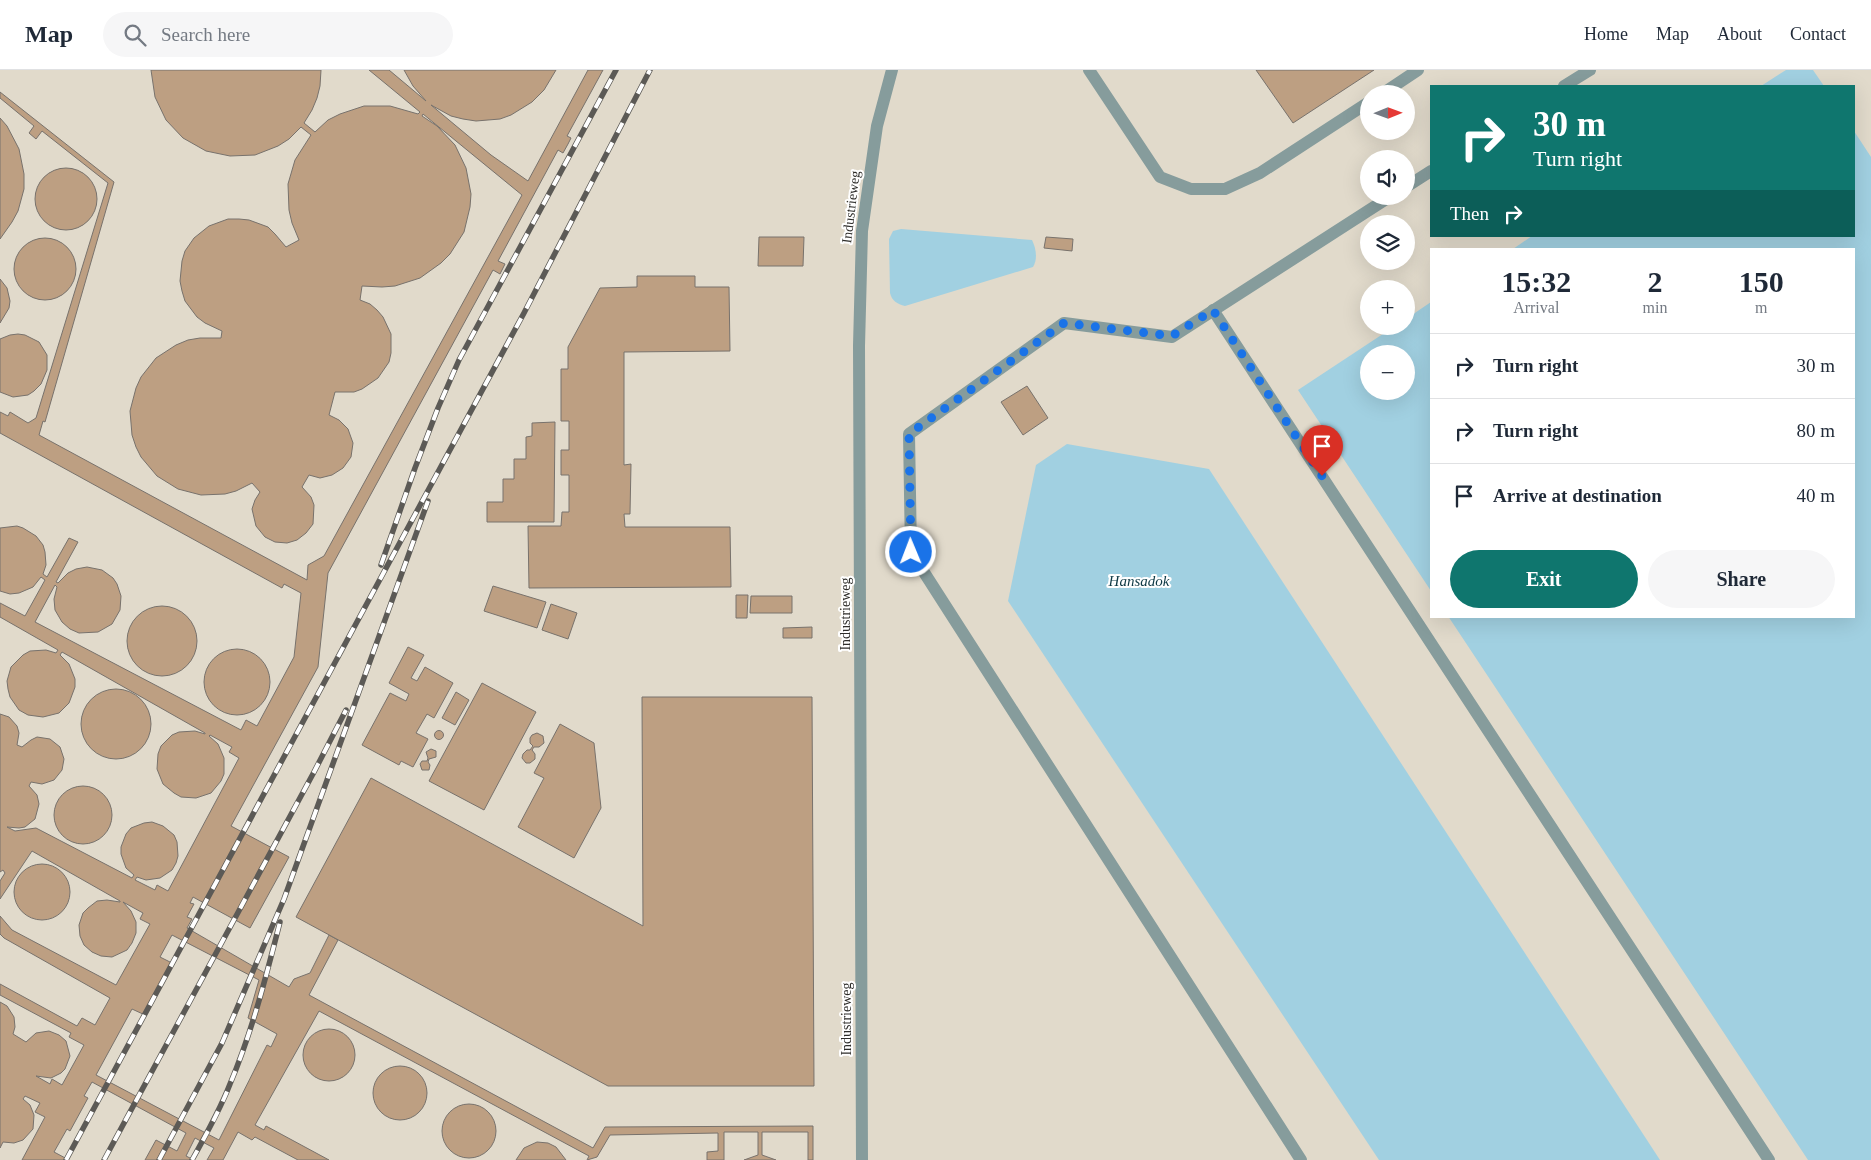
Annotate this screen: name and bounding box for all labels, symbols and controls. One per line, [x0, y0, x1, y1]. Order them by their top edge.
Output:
search box [103, 12, 453, 57]
text: Map [25, 21, 73, 47]
icon: search [121, 21, 149, 49]
text: Search here [161, 24, 250, 45]
text: Home [1584, 24, 1628, 44]
text: Map [1656, 24, 1689, 44]
text: About [1717, 24, 1762, 44]
text: Contact [1790, 24, 1846, 44]
north arrow [1360, 85, 1415, 140]
map controls [1360, 85, 1415, 400]
icon: right [1450, 105, 1515, 170]
text: 30 m [1533, 105, 1606, 144]
text: Turn right [1533, 146, 1622, 171]
button: sound [1360, 150, 1415, 205]
street label: Industrieweg [839, 170, 863, 244]
icon: right [1499, 200, 1527, 228]
text: Then [1450, 203, 1489, 224]
button: layers [1360, 215, 1415, 270]
text: 15:32 [1501, 265, 1571, 298]
text: 2 [1647, 265, 1662, 298]
text: 150 [1739, 265, 1784, 298]
button: + [1360, 280, 1415, 335]
text: Arrival [1513, 299, 1559, 316]
text: min [1643, 299, 1667, 316]
text: m [1755, 299, 1767, 316]
button: − [1360, 345, 1415, 400]
icon: right [1450, 352, 1478, 380]
text: Turn right [1493, 355, 1578, 376]
text: 30 m [1796, 355, 1835, 376]
icon: right [1450, 417, 1478, 445]
text: Turn right [1493, 420, 1578, 441]
text: 80 m [1796, 420, 1835, 441]
pin [1301, 425, 1343, 476]
icon: arrive [1308, 432, 1336, 460]
icon: arrive [1450, 482, 1478, 510]
text: Arrive at destination [1493, 485, 1662, 506]
text: 40 m [1796, 485, 1835, 506]
position arrow [884, 525, 936, 577]
button: Exit [1450, 550, 1638, 608]
button: Share [1648, 550, 1835, 608]
water label: Hansadok [1108, 573, 1170, 589]
street label: Industrieweg [838, 577, 853, 651]
street label: Industrieweg [839, 982, 854, 1056]

